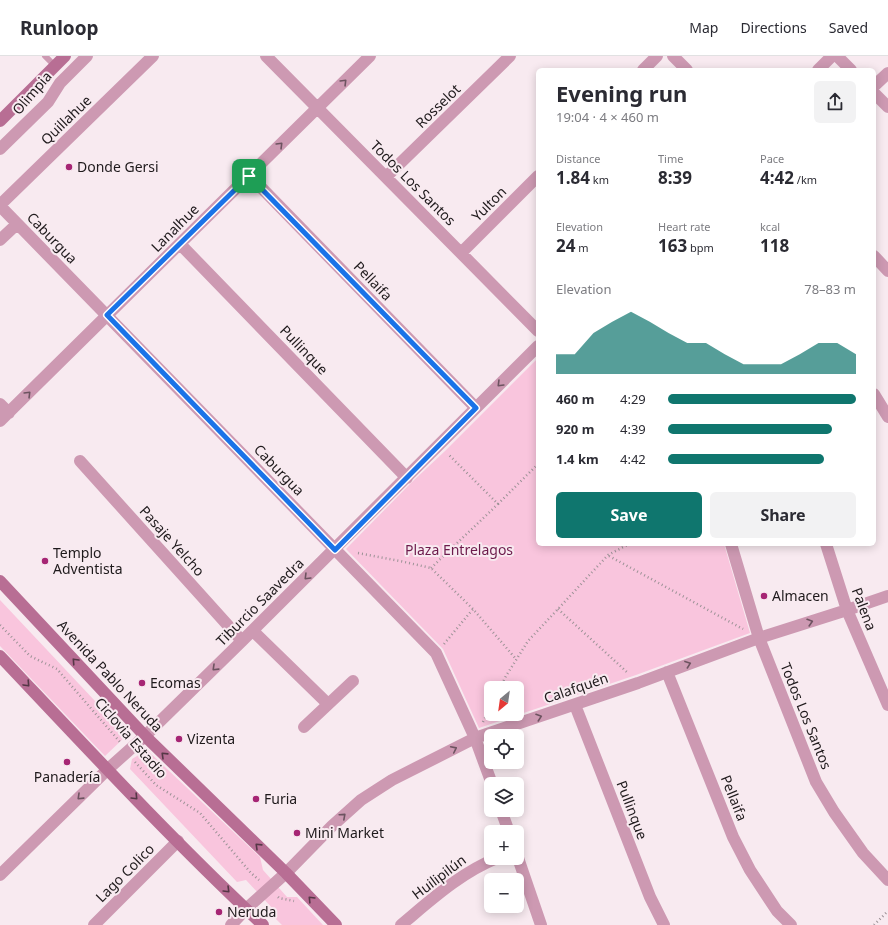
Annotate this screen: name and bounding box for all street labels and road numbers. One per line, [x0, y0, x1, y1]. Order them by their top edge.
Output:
street label: Olimpia [8, 67, 56, 118]
street label: Rosselot [411, 79, 464, 132]
street label: Quillahue [36, 91, 95, 149]
street label: Todos Los Santos [367, 136, 460, 230]
street label: Yulton [467, 182, 510, 225]
street label: Lanalhue [147, 199, 203, 256]
street label: Caburgua [23, 208, 82, 268]
street label: Pellaifa [350, 257, 397, 304]
street label: Pullinque [276, 321, 333, 379]
street label: Caburgua [250, 440, 309, 500]
street label: Pasaje Yelcho [136, 501, 209, 580]
street label: Tiburcio Saavedra [212, 554, 308, 650]
street label: Palena [848, 585, 881, 633]
street label: Avenida Pablo Neruda [53, 616, 167, 736]
street label: Todos Los Santos [776, 660, 837, 772]
street label: Calafquén [541, 668, 611, 707]
street label: Ciclovia Estadio [91, 693, 172, 782]
street label: Pellaifa [717, 772, 752, 824]
street label: Pullinque [613, 778, 652, 842]
street label: Lago Colico [91, 839, 158, 906]
street label: Huilipilún [408, 850, 470, 903]

